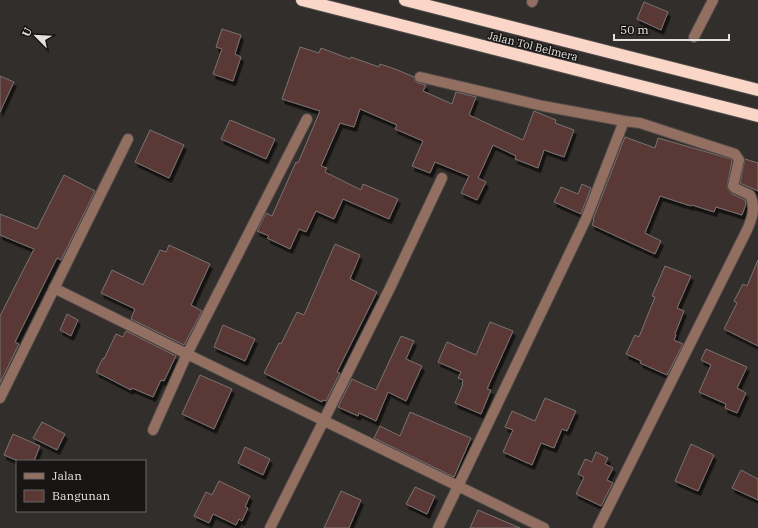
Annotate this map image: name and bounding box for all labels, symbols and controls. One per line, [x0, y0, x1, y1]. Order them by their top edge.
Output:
north arrow [16, 16, 56, 56]
scale bar [614, 16, 729, 42]
text: 50 m [620, 22, 649, 37]
text: U [19, 25, 35, 39]
street label: Jalan Tol Belmera [486, 28, 580, 64]
legend [16, 460, 146, 512]
text: Jalan [52, 468, 82, 483]
text: Bangunan [52, 488, 110, 503]

